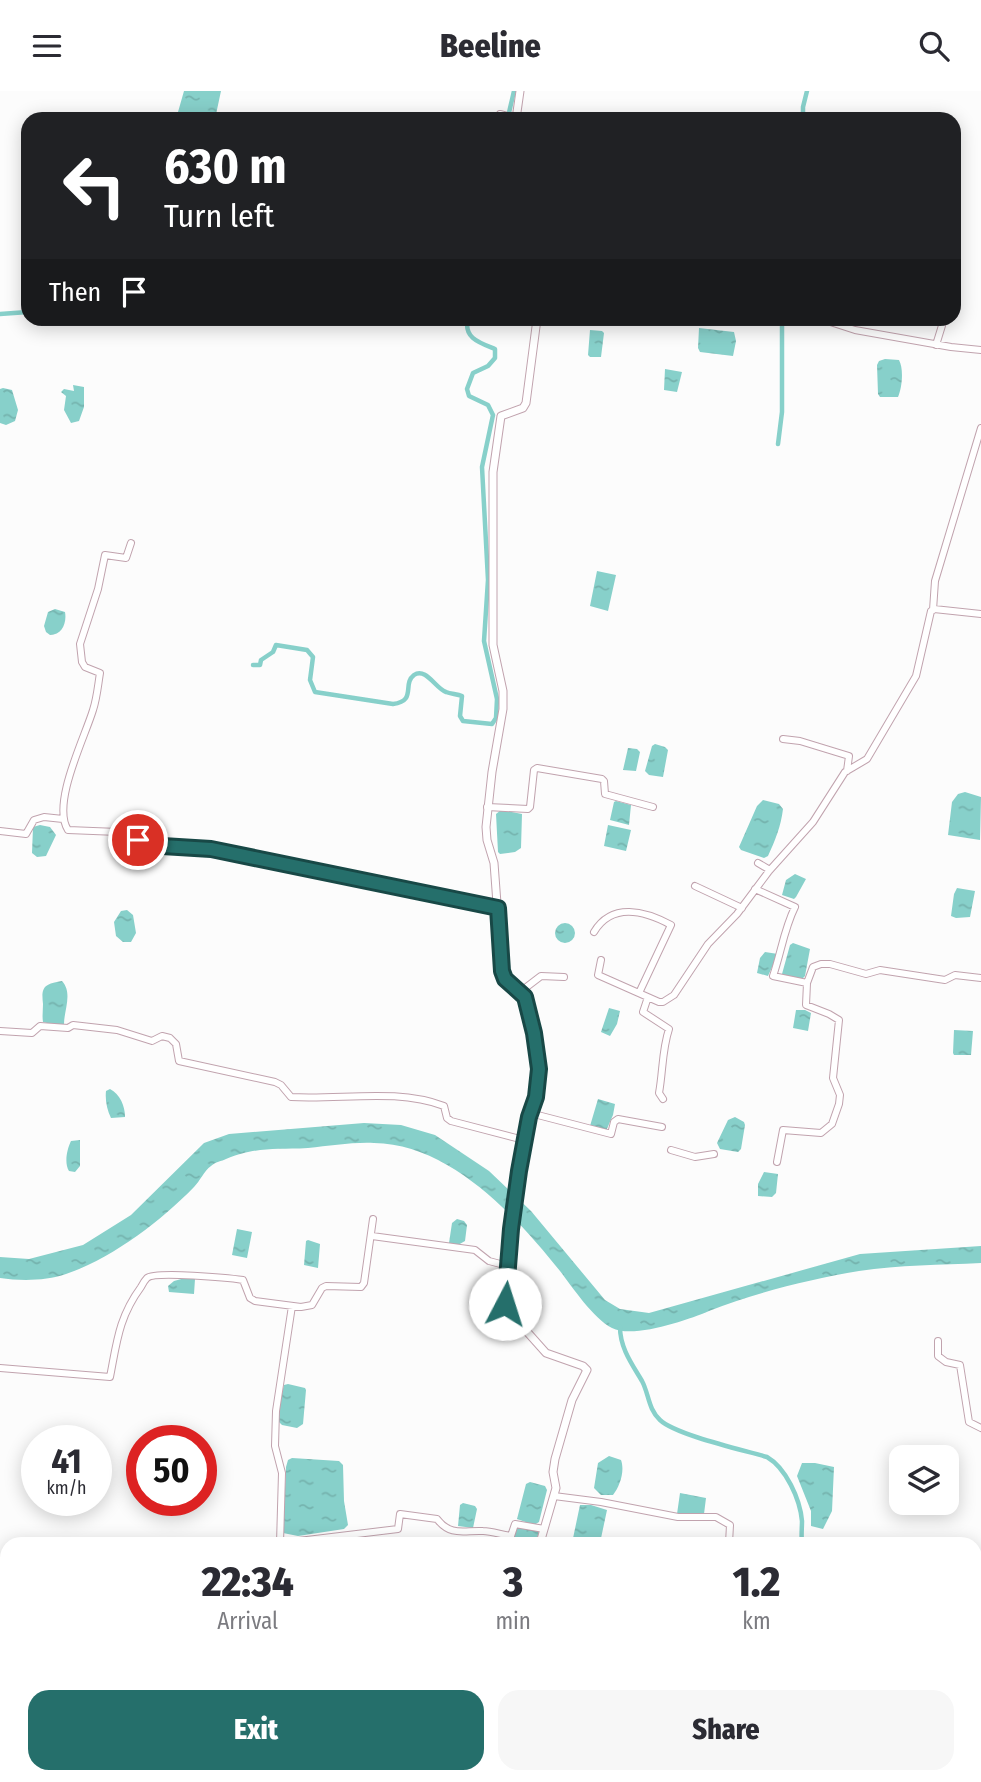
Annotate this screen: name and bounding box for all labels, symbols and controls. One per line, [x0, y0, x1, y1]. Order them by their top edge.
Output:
icon: menu [28, 27, 66, 65]
text: Beeline [440, 27, 541, 65]
icon: search [915, 27, 953, 65]
text: 630 m [164, 137, 287, 196]
icon: left [49, 140, 140, 231]
text: Turn left [164, 197, 274, 235]
icon: arrive [115, 273, 153, 311]
text: Then [49, 277, 101, 308]
pin [108, 810, 168, 870]
icon: arrive [119, 821, 157, 859]
position arrow [468, 1267, 542, 1341]
speed limit sign: 50 [126, 1425, 217, 1516]
text: 41 [51, 1440, 82, 1482]
map controls [889, 1445, 959, 1515]
button: layers [889, 1445, 959, 1515]
text: km/h [46, 1477, 87, 1499]
text: 22:34 [202, 1557, 294, 1607]
text: 3 [503, 1557, 523, 1607]
text: 1.2 [733, 1557, 780, 1607]
text: Arrival [217, 1607, 278, 1635]
text: min [495, 1607, 531, 1635]
text: km [742, 1607, 771, 1635]
button: Exit [28, 1690, 484, 1770]
button: Share [498, 1690, 954, 1770]

